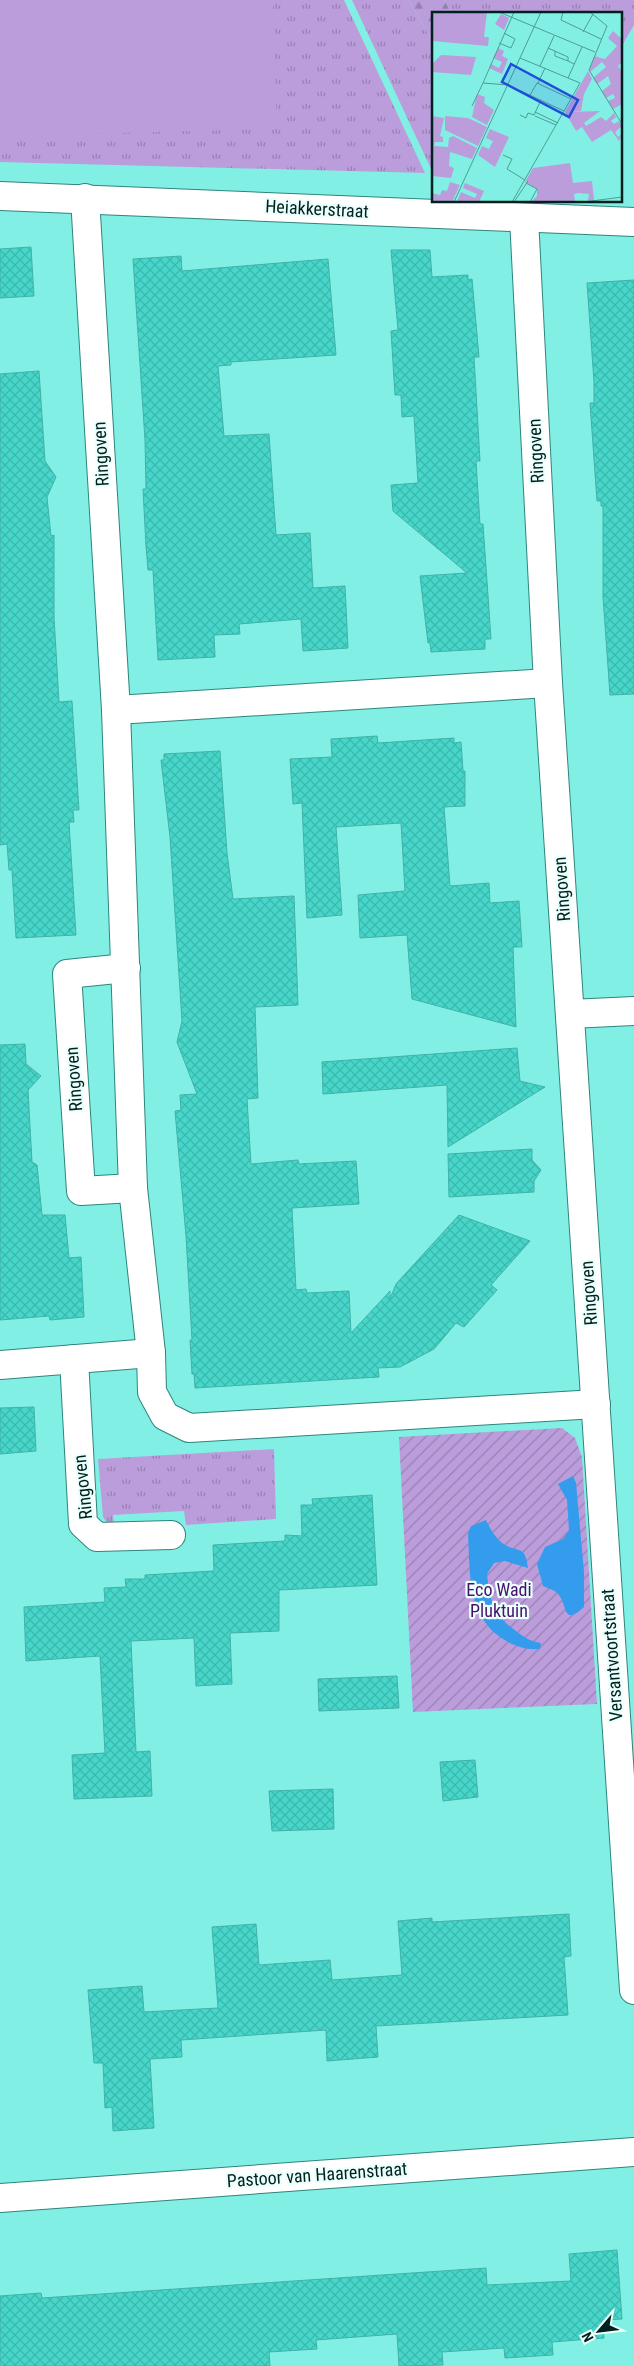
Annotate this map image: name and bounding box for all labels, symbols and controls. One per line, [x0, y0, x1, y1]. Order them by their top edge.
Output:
inset map [432, 12, 622, 202]
street label: Heiakkerstraat [265, 195, 369, 222]
street label: Ringoven [523, 418, 548, 484]
street label: Ringoven [88, 421, 113, 487]
street label: Ringoven [549, 856, 574, 922]
street label: Ringoven [61, 1046, 86, 1112]
street label: Ringoven [576, 1260, 601, 1326]
street label: Ringoven [69, 1454, 96, 1520]
park label: Eco Wadi Pluktuin [466, 1579, 532, 1621]
street label: Versantvoortstraat [596, 1588, 627, 1722]
street label: Pastoor van Haarenstraat [226, 2158, 408, 2191]
north arrow [574, 2306, 624, 2356]
text: N [578, 2330, 597, 2345]

